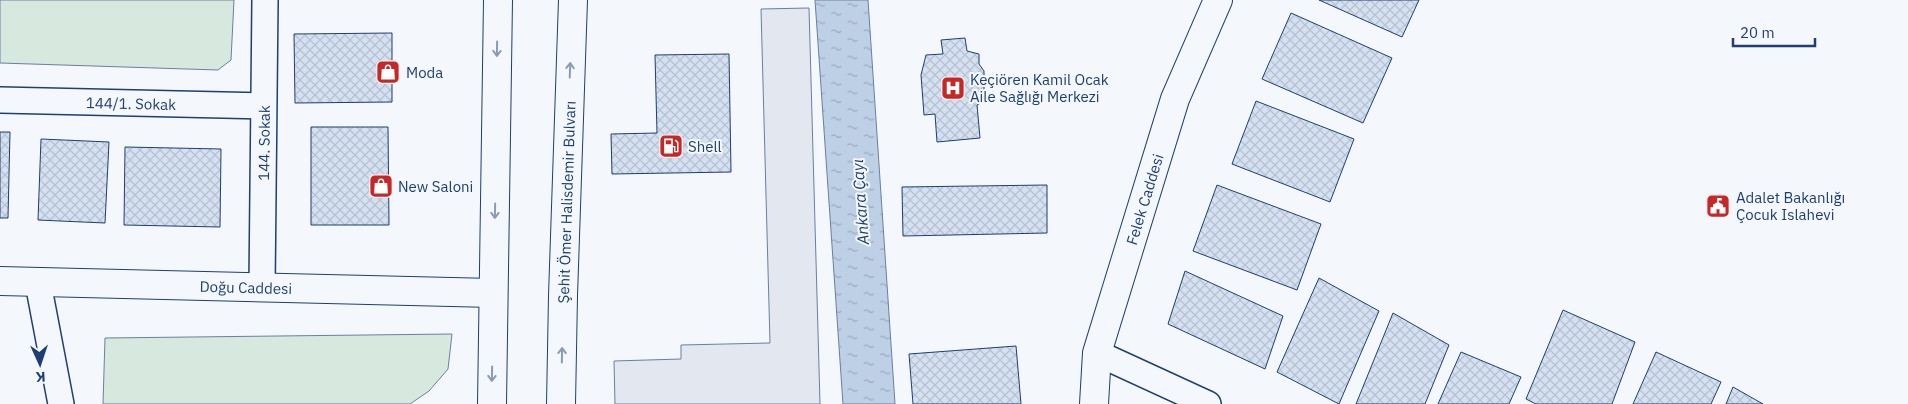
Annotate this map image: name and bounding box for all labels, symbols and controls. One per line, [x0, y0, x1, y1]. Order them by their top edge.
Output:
scale bar [1733, 15, 1816, 47]
text: 20 m [1740, 23, 1775, 42]
one-way arrow [492, 40, 502, 56]
shop icon: Moda [375, 59, 401, 85]
place label: Moda [406, 63, 443, 82]
one-way arrow [566, 63, 575, 79]
place label: Keçiören Kamil Ocak Aile Sağlığı Merkezi [970, 70, 1109, 106]
hospital icon: Keçiören Kamil Ocak Aile Sağlığı Merkezi [940, 75, 966, 101]
street label: 144/1. Sokak [86, 92, 176, 114]
street label: Şehit Ömer Halisdemir Bulvarı [553, 100, 579, 304]
street label: 144. Sokak [254, 105, 273, 181]
fuel station icon: Shell [658, 133, 684, 159]
place label: Shell [688, 137, 722, 156]
street label: Felek Caddesi [1121, 151, 1167, 247]
water label: Ankara Çayı [847, 159, 873, 246]
shop icon: New Saloni [368, 173, 394, 199]
place label: New Saloni [398, 177, 473, 196]
place label: Adalet Bakanlığı Çocuk Islahevi [1736, 188, 1845, 224]
public building icon: Adalet Bakanlığı Çocuk Islahevi [1705, 193, 1731, 219]
one-way arrow [490, 203, 499, 219]
street label: Doğu Caddesi [199, 276, 292, 298]
north arrow [15, 339, 65, 389]
one-way arrow [557, 348, 567, 364]
one-way arrow [487, 365, 497, 381]
text: K [35, 368, 46, 386]

